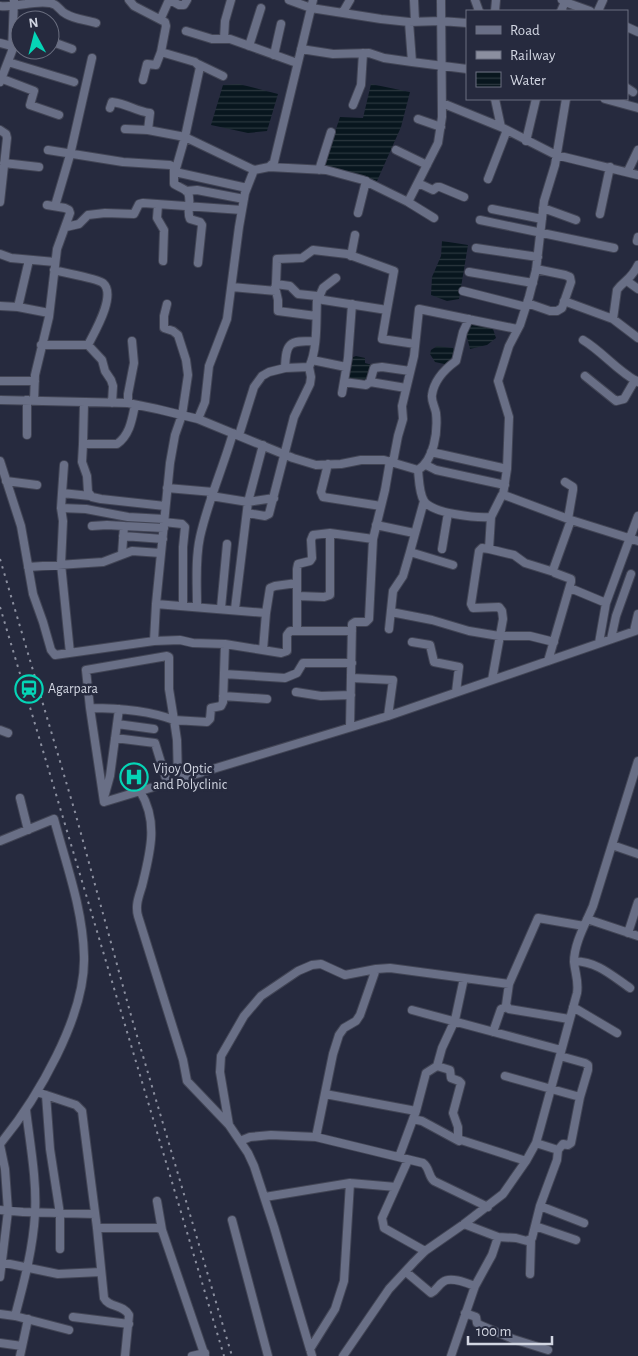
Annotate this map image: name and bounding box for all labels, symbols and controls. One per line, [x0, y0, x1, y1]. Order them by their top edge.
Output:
north arrow [10, 10, 60, 60]
legend [466, 10, 628, 100]
text: N [28, 16, 39, 31]
text: Road [510, 23, 540, 38]
text: Railway [510, 48, 556, 63]
text: Water [510, 73, 546, 88]
station icon: Agarpara [14, 674, 44, 704]
place label: Agarpara [48, 682, 98, 696]
hospital icon: Vijoy Optic and Polyclinic [119, 762, 149, 792]
place label: Vijoy Optic and Polyclinic [153, 762, 228, 792]
scale bar [468, 1314, 552, 1346]
text: 100 m [476, 1324, 511, 1339]

